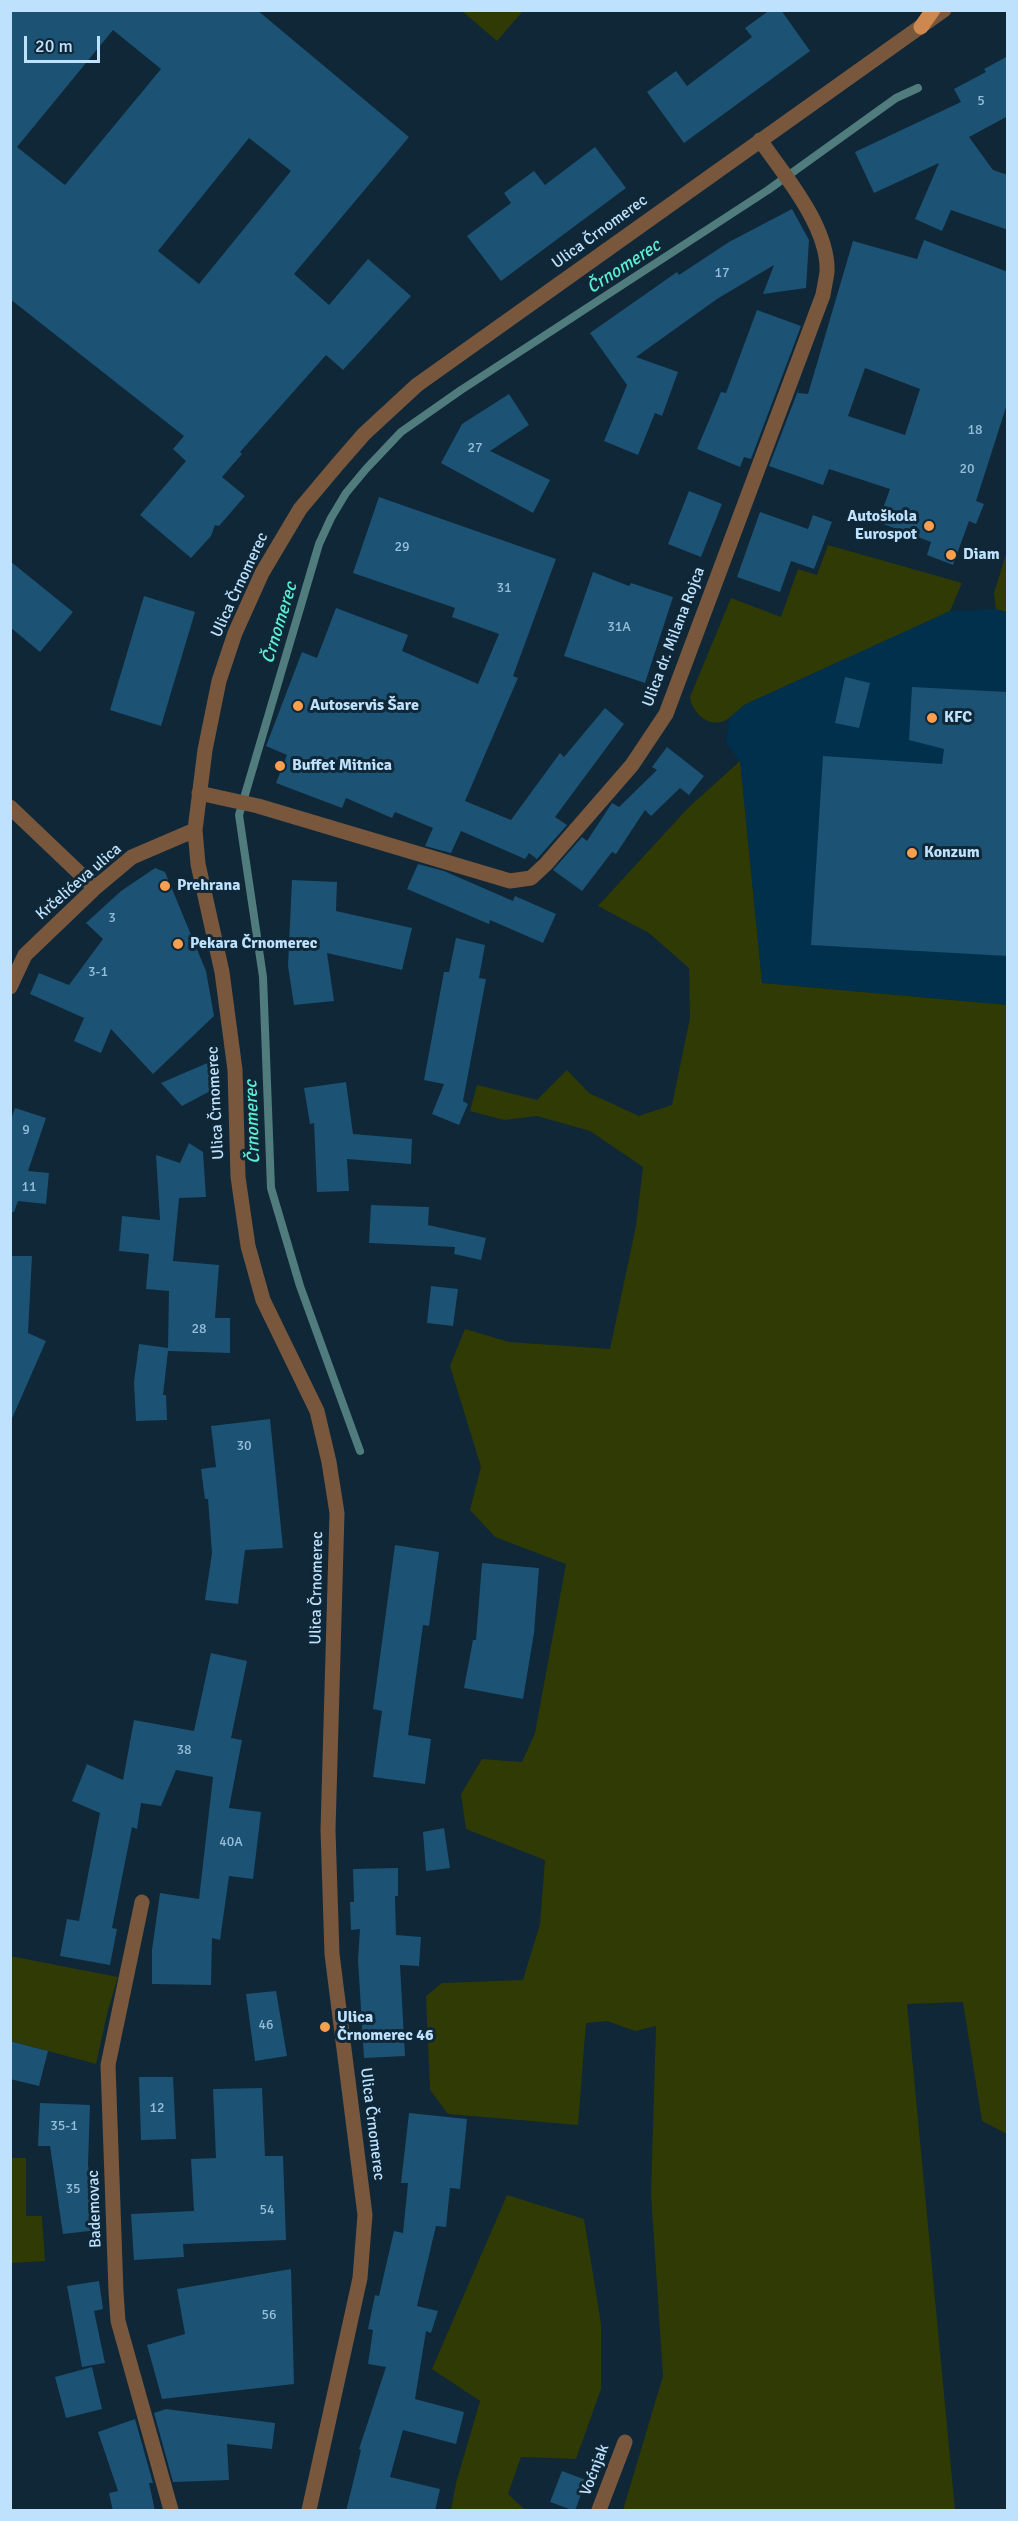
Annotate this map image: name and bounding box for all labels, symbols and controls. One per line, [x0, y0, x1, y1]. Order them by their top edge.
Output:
scale bar [27, 24, 104, 62]
text: 20 m [35, 35, 73, 57]
house number: 5 [977, 93, 985, 109]
street label: Ulica Črnomerec [549, 191, 651, 273]
water label: Črnomerec [583, 235, 665, 299]
house number: 17 [714, 265, 730, 281]
house number: 18 [967, 422, 983, 438]
house number: 27 [467, 440, 483, 456]
house number: 20 [959, 461, 975, 477]
place label: Autoškola Eurospot [847, 507, 917, 545]
marker: Autoškola Eurospot [922, 519, 936, 533]
street label: Ulica Črnomerec [207, 530, 273, 640]
house number: 29 [394, 539, 410, 555]
place label: Diam [963, 545, 1000, 565]
marker: Diam [944, 548, 958, 562]
street label: Ulica dr. Milana Rojca [638, 564, 710, 710]
water label: Črnomerec [257, 580, 303, 666]
house number: 31 [496, 580, 512, 596]
house number: 31A [607, 619, 631, 635]
place label: Autoservis Šare [310, 696, 419, 716]
marker: Autoservis Šare [291, 699, 305, 713]
place label: KFC [944, 708, 972, 728]
marker: KFC [925, 711, 939, 725]
place label: Buffet Mitnica [292, 756, 392, 776]
marker: Buffet Mitnica [273, 759, 287, 773]
street label: Krčelićeva ulica [32, 840, 126, 924]
place label: Konzum [924, 843, 980, 863]
marker: Konzum [905, 846, 919, 860]
place label: Prehrana [177, 876, 240, 896]
marker: Prehrana [158, 879, 172, 893]
house number: 3 [108, 910, 116, 926]
place label: Pekara Črnomerec [190, 934, 317, 954]
marker: Pekara Črnomerec [171, 937, 185, 951]
house number: 3-1 [88, 964, 108, 980]
street label: Ulica Črnomerec [203, 1046, 229, 1160]
water label: Črnomerec [241, 1080, 265, 1164]
house number: 9 [22, 1122, 30, 1138]
house number: 11 [21, 1179, 37, 1195]
house number: 28 [191, 1321, 207, 1337]
house number: 30 [236, 1438, 252, 1454]
street label: Ulica Črnomerec [306, 1531, 328, 1645]
house number: 38 [176, 1742, 192, 1758]
house number: 40A [219, 1834, 243, 1850]
place label: Ulica Črnomerec 46 [337, 2008, 434, 2046]
house number: 46 [258, 2017, 274, 2033]
marker: Ulica Črnomerec 46 [318, 2020, 332, 2034]
street label: Ulica Črnomerec [356, 2067, 388, 2181]
house number: 12 [149, 2100, 165, 2116]
house number: 35-1 [50, 2118, 78, 2134]
street label: Bademovac [84, 2170, 106, 2248]
house number: 35 [65, 2181, 81, 2197]
house number: 54 [259, 2202, 275, 2218]
house number: 56 [261, 2307, 277, 2323]
street label: Voćnjak [576, 2442, 614, 2498]

